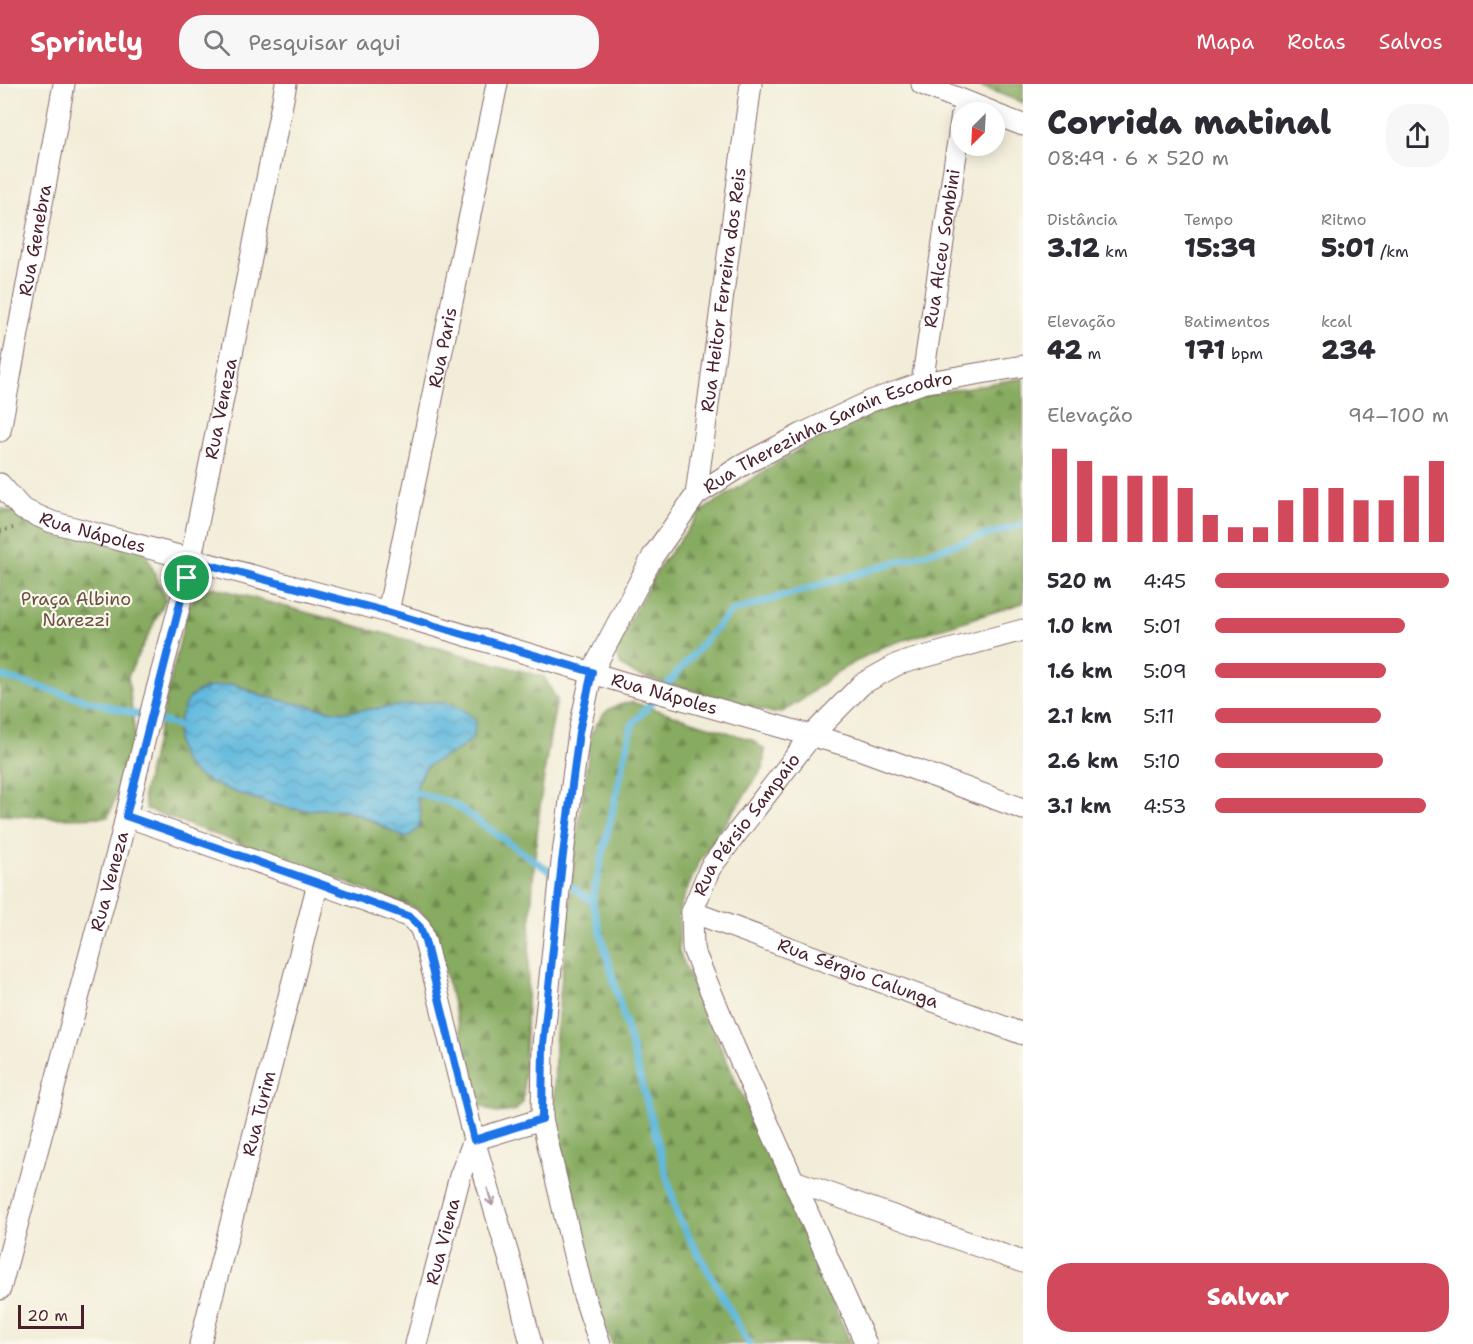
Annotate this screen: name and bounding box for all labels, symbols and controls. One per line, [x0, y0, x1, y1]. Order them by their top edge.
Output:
search box [179, 15, 599, 69]
text: Sprintly [30, 23, 143, 61]
icon: search [200, 26, 233, 59]
text: Pesquisar aqui [248, 28, 401, 57]
text: Mapa [1196, 28, 1254, 56]
text: Rotas [1287, 28, 1346, 56]
text: Salvos [1379, 28, 1443, 56]
text: Corrida matinal [1047, 100, 1332, 145]
north arrow [951, 102, 1005, 156]
map controls [951, 102, 1005, 156]
button: share [1386, 104, 1449, 167]
text: 08:49 · 6 × 520 m [1047, 145, 1229, 171]
street label: Rua Heitor Ferreira dos Reis [695, 166, 752, 414]
street label: Rua Alceu Sombini [918, 167, 966, 330]
street label: Rua Genebra [13, 182, 57, 298]
text: Distância [1047, 209, 1118, 230]
text: Tempo [1184, 209, 1233, 230]
text: Ritmo [1321, 209, 1366, 230]
text: 3.12 [1047, 230, 1100, 265]
text: 15:39 [1184, 230, 1256, 265]
text: 5:01 [1321, 230, 1375, 265]
text: km [1100, 241, 1128, 262]
text: /km [1375, 241, 1409, 262]
street label: Rua Paris [423, 305, 463, 390]
text: Elevação [1047, 311, 1116, 332]
text: Batimentos [1184, 311, 1270, 332]
text: kcal [1321, 311, 1352, 332]
text: 42 [1047, 332, 1082, 367]
text: 171 [1184, 332, 1226, 367]
text: 234 [1321, 332, 1376, 367]
text: m [1082, 343, 1101, 364]
text: bpm [1226, 343, 1263, 364]
street label: Rua Veneza [199, 356, 243, 461]
street label: Rua Therezinha Sarain Escodro [699, 366, 954, 499]
text: Elevação [1047, 402, 1133, 428]
text: 94–100 m [1348, 402, 1449, 428]
street label: Rua Nápoles [36, 506, 149, 559]
pin [161, 552, 212, 603]
icon: arrive [170, 561, 203, 594]
text: 520 m [1047, 568, 1112, 594]
text: 4:45 [1143, 568, 1186, 594]
park label: Praça Albino Narezzi [21, 587, 131, 632]
text: 1.0 km [1047, 613, 1112, 639]
text: 5:01 [1143, 613, 1181, 639]
text: 1.6 km [1047, 658, 1113, 684]
text: 5:09 [1143, 658, 1187, 684]
street label: Rua Nápoles [608, 667, 720, 720]
text: 2.1 km [1047, 703, 1112, 729]
text: 5:11 [1143, 703, 1175, 729]
street label: Rua Pérsio Sampaio [688, 748, 806, 900]
text: 2.6 km [1047, 748, 1118, 774]
text: 5:10 [1143, 748, 1180, 774]
text: 3.1 km [1047, 793, 1111, 819]
text: 4:53 [1143, 793, 1187, 819]
street label: Rua Veneza [85, 829, 134, 934]
street label: Rua Sérgio Calunga [774, 933, 942, 1014]
street label: Rua Turim [237, 1068, 281, 1159]
one-way arrow [485, 1187, 496, 1206]
street label: Rua Viena [420, 1195, 466, 1287]
button: Salvar [1047, 1263, 1449, 1332]
scale bar [18, 1302, 84, 1330]
text: 20 m [27, 1305, 68, 1326]

